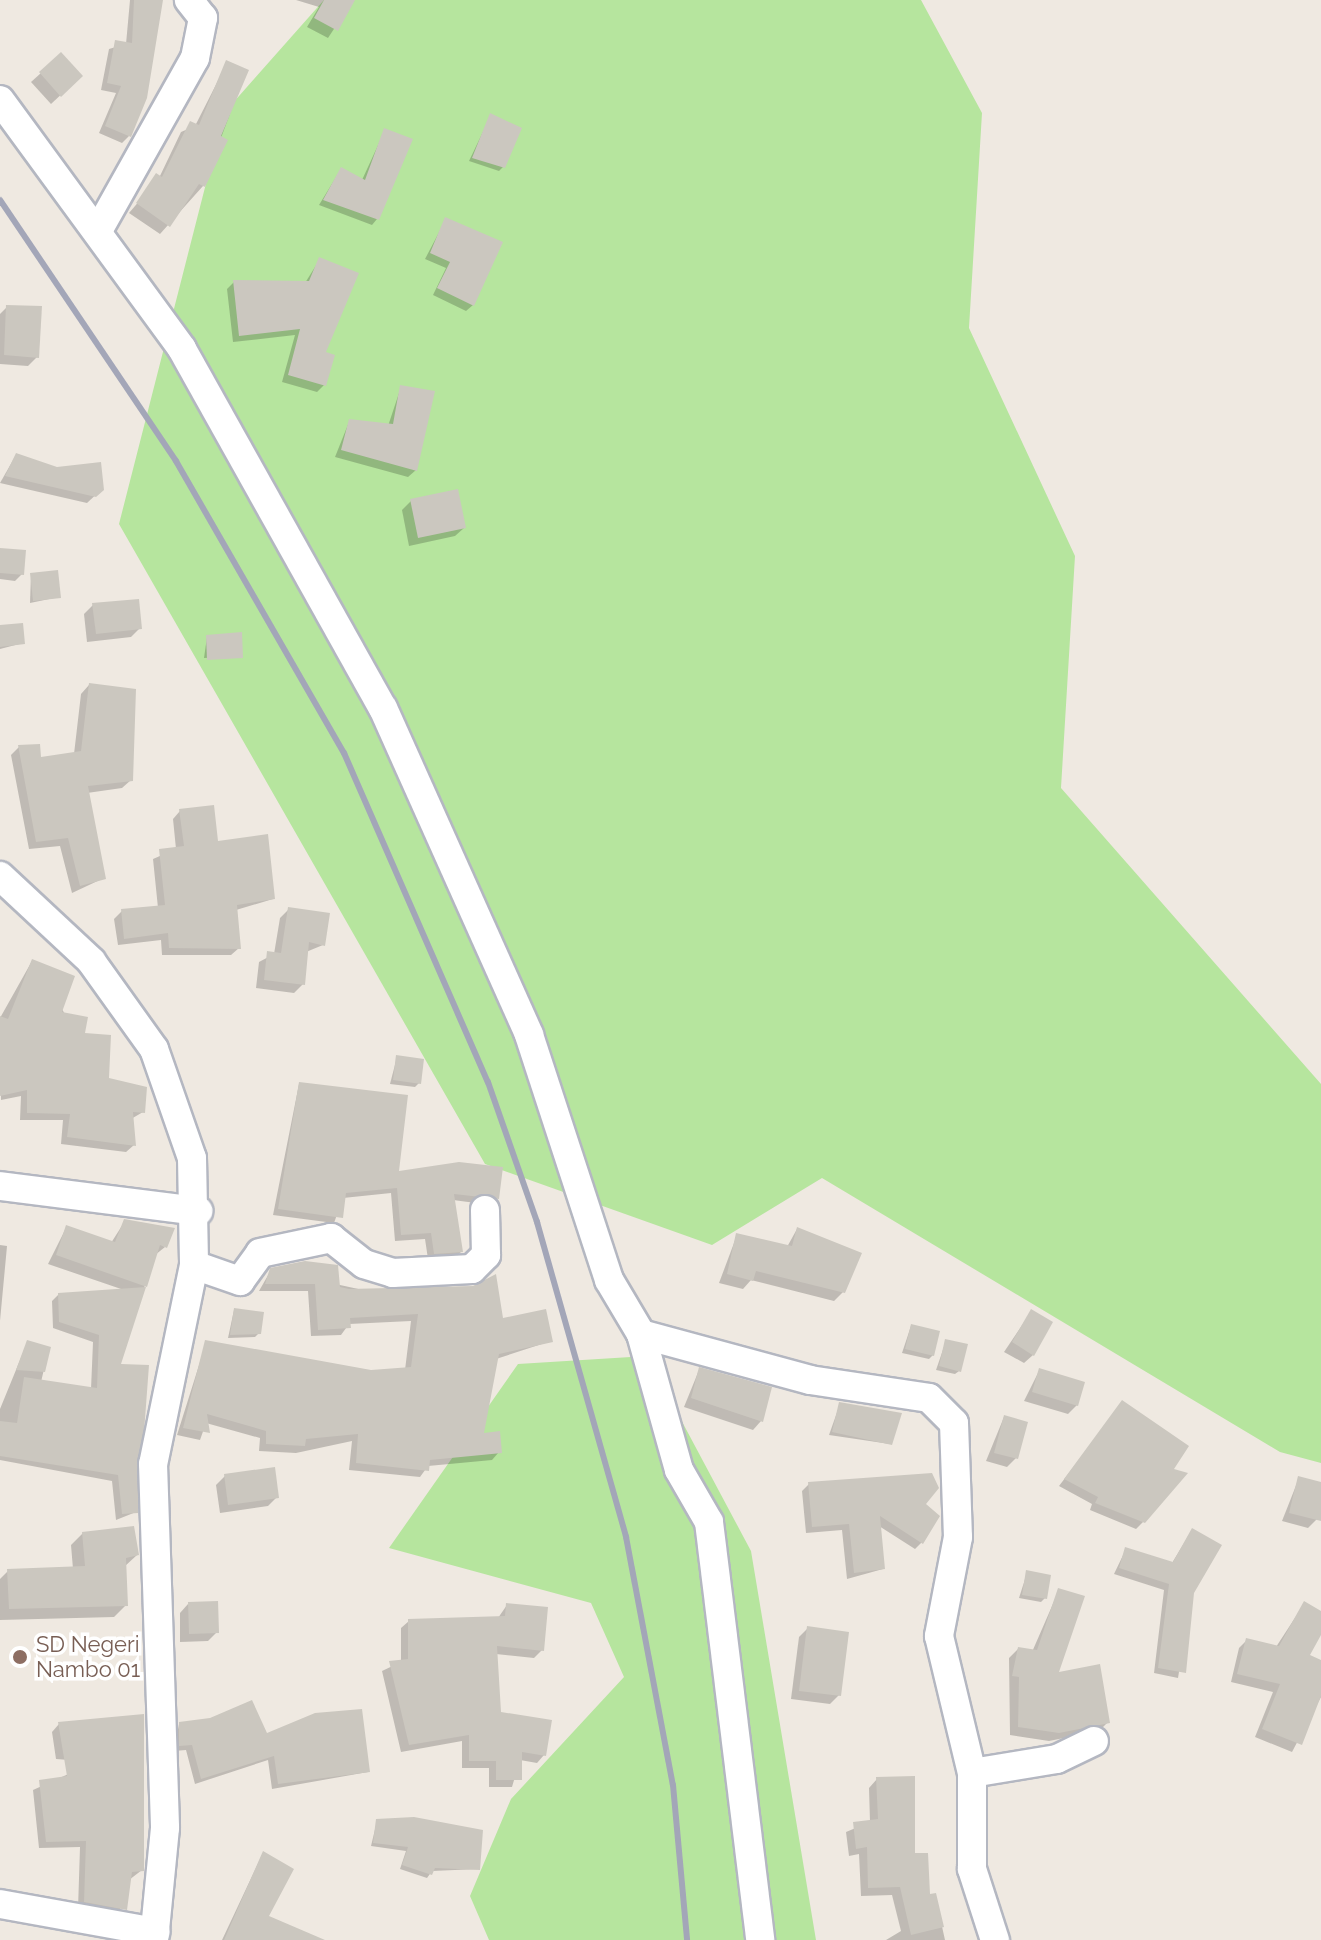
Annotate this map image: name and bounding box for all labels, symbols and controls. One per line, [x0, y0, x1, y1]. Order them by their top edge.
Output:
place label: SD Negeri Nambo 01 [36, 1631, 140, 1682]
marker: SD Negeri Nambo 01 [11, 1648, 29, 1666]

